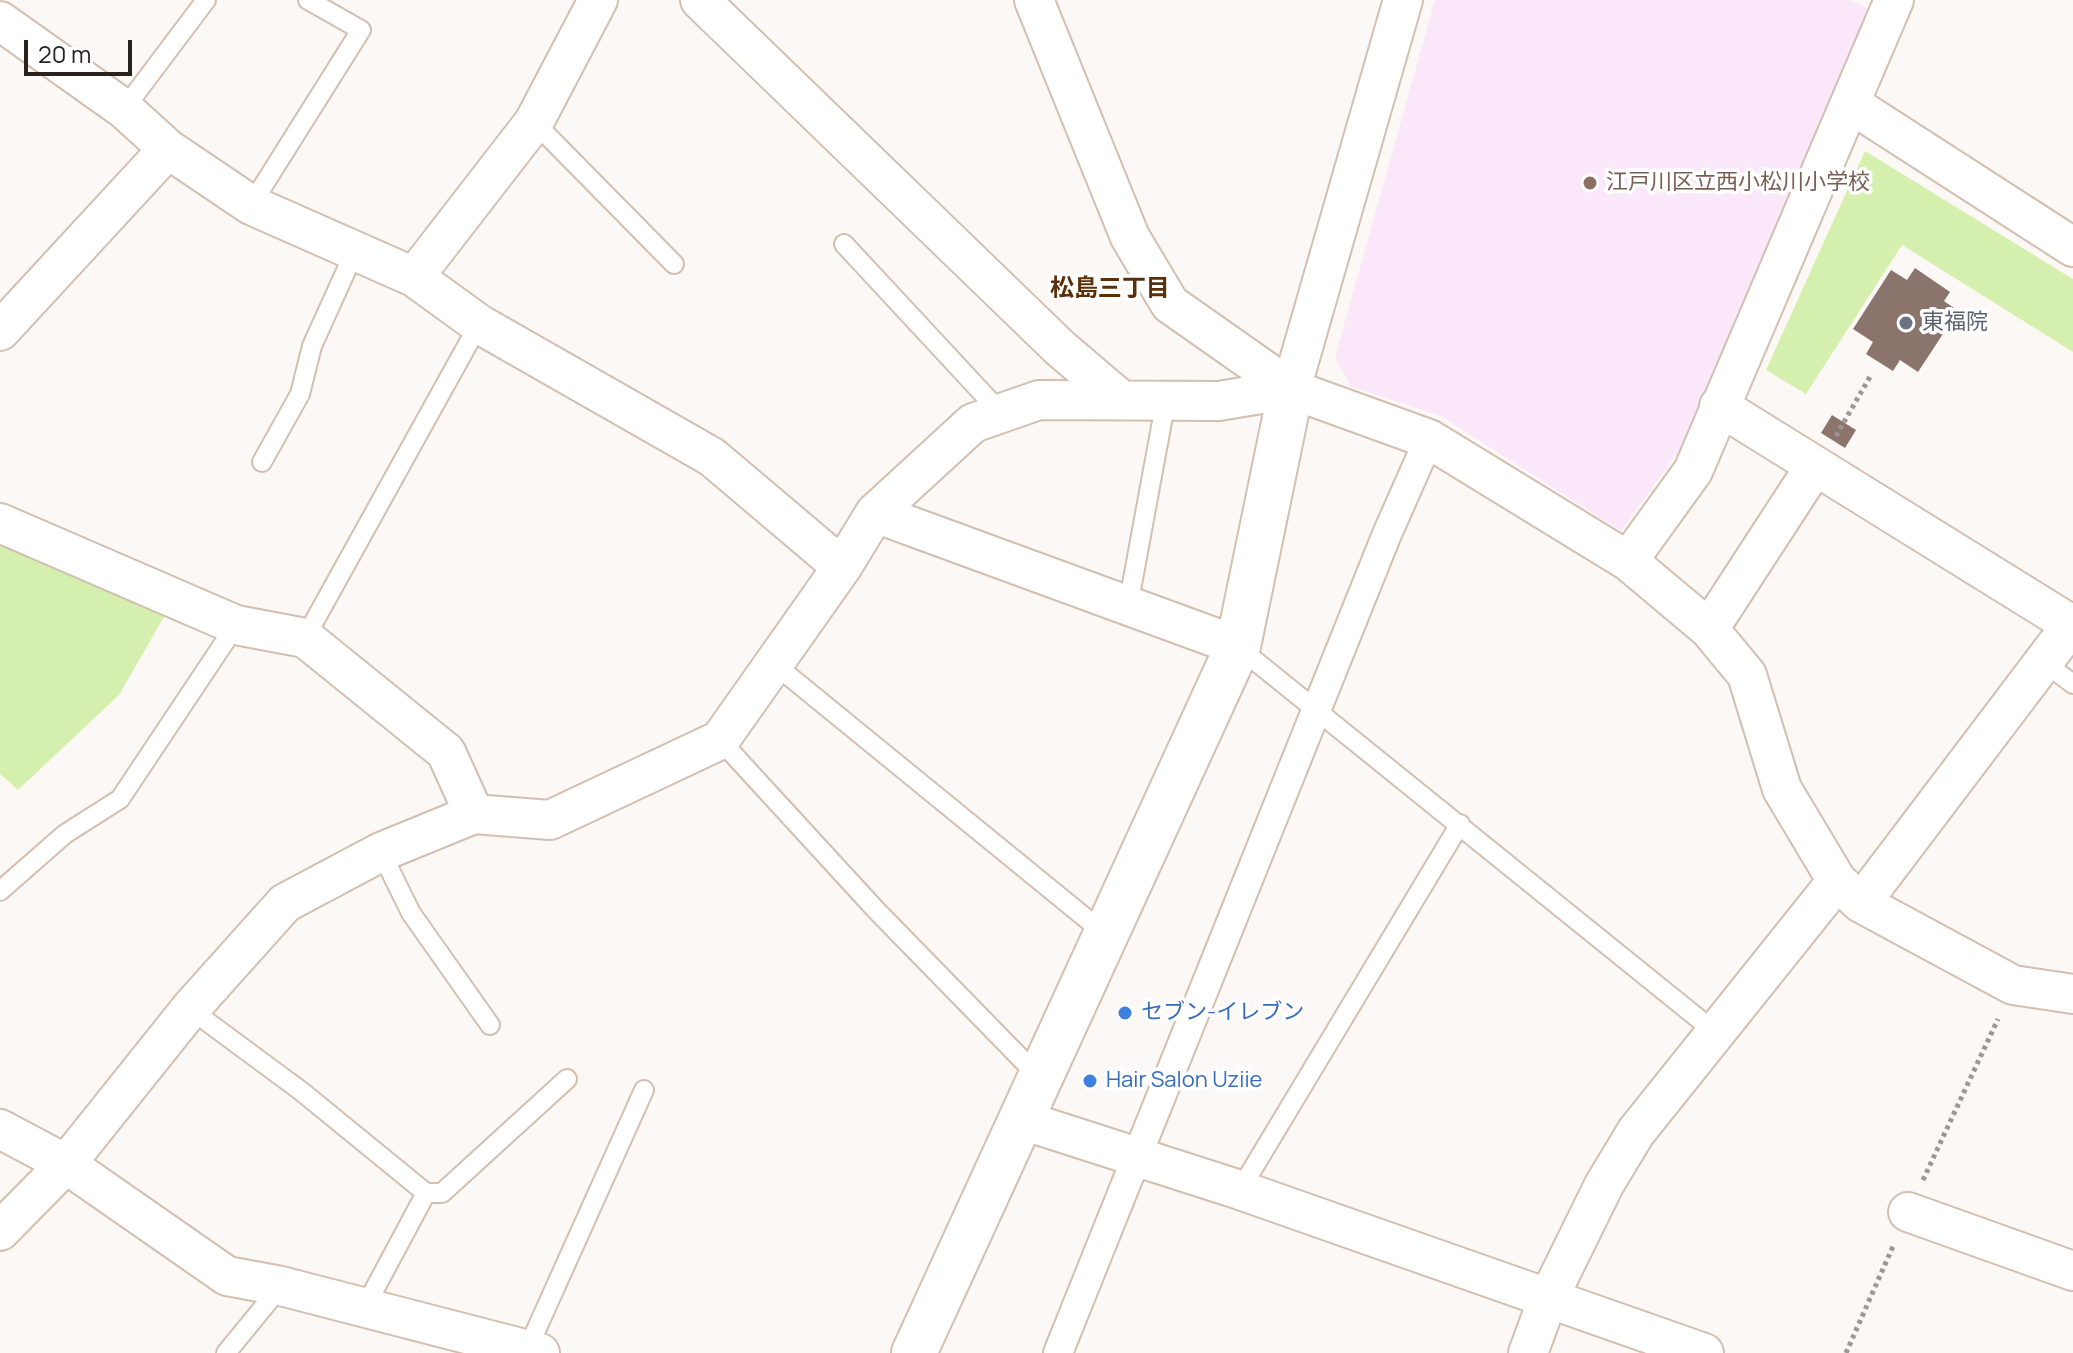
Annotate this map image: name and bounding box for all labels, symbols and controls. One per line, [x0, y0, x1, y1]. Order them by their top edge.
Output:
scale bar [28, 24, 136, 74]
text: 20 m [38, 37, 91, 70]
place label: 江戸川区立西小松川小学校 [1606, 170, 1870, 196]
marker: 江戸川区立西小松川小学校 [1581, 174, 1599, 192]
district label: 松島三丁目 [1050, 275, 1170, 303]
place label: 東福院 [1922, 310, 1988, 336]
marker: 東福院 [1897, 314, 1915, 332]
place label: セブン-イレブン [1141, 1000, 1304, 1026]
marker: セブン-イレブン [1116, 1004, 1134, 1022]
place label: Hair Salon Uziie [1106, 1068, 1262, 1094]
marker: Hair Salon Uziie [1081, 1072, 1099, 1090]

